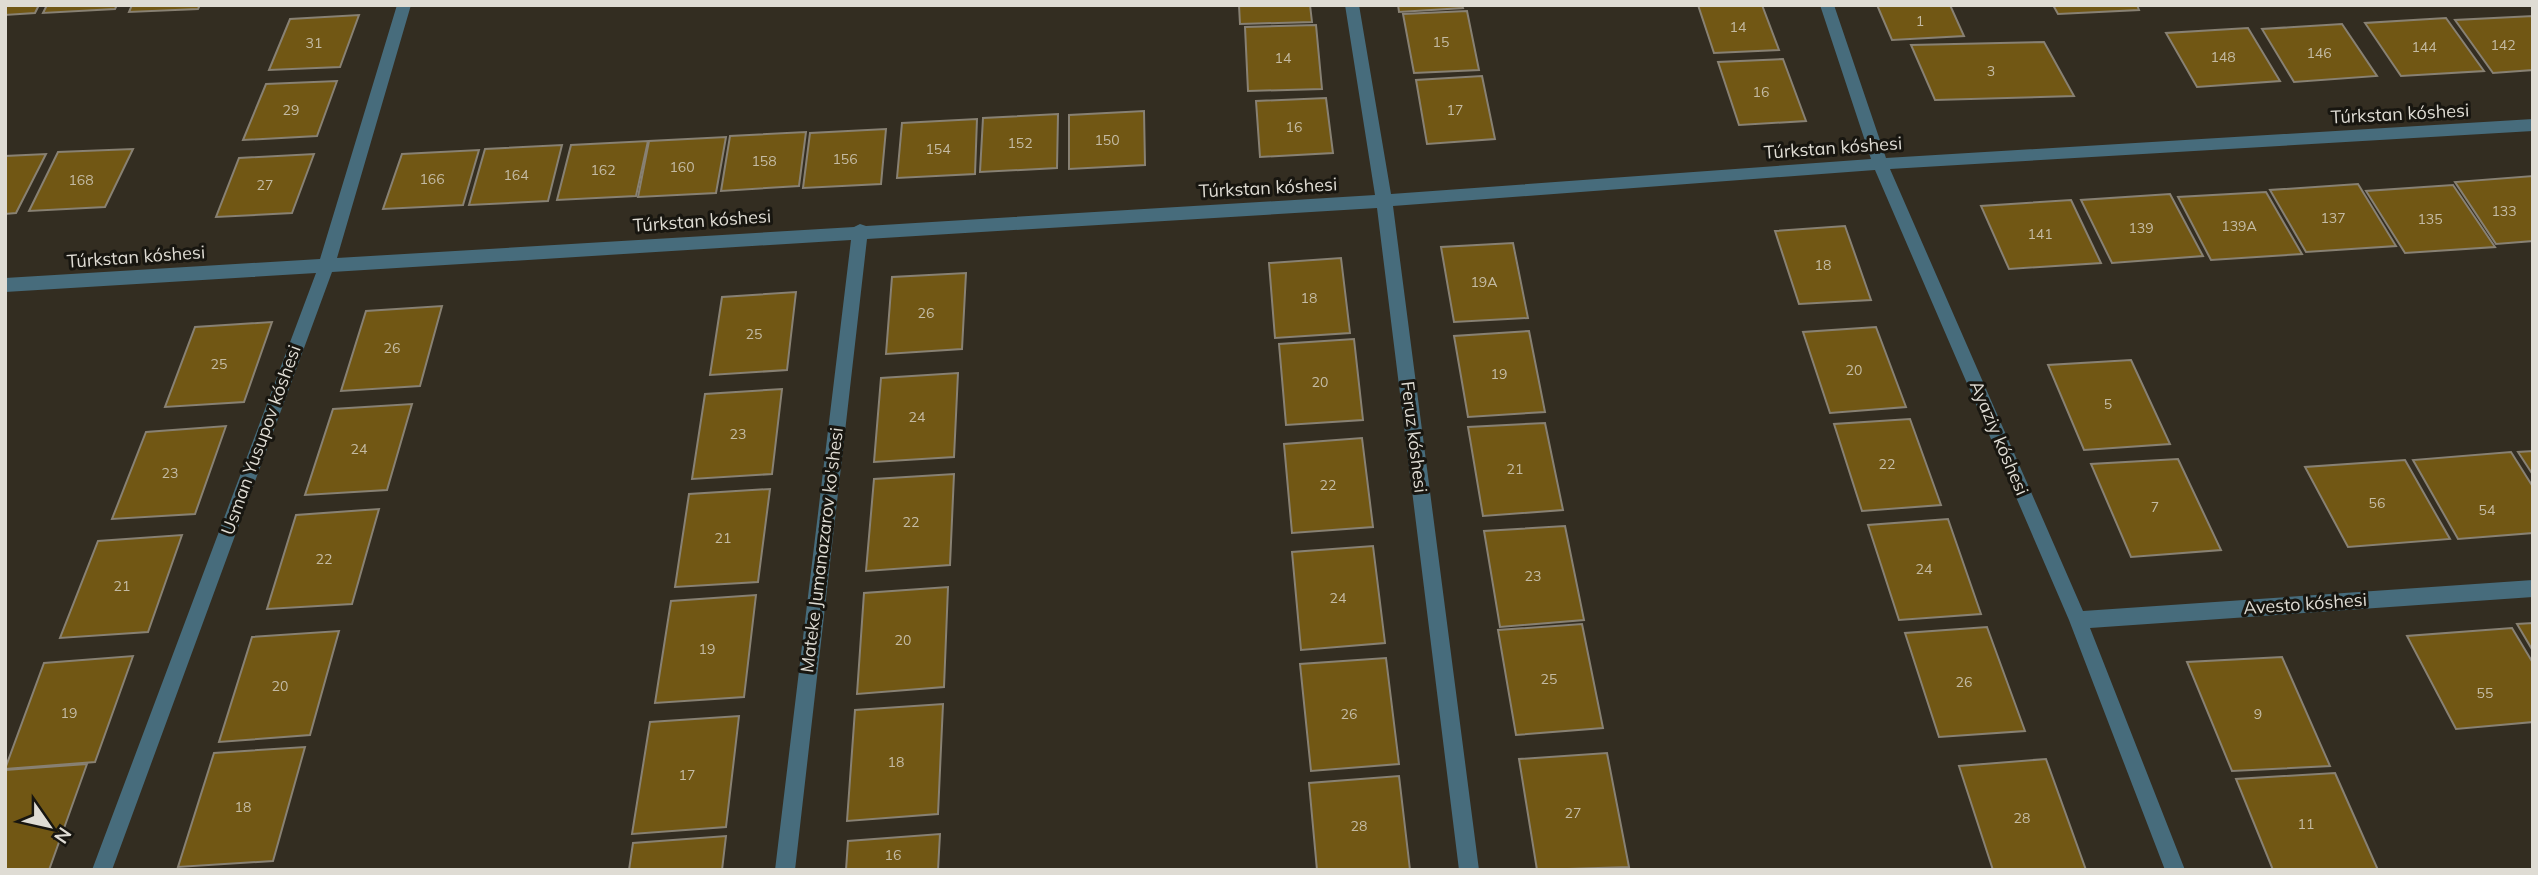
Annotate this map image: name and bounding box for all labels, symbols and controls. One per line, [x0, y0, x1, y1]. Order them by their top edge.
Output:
house number: 1 [1916, 12, 1924, 30]
house number: 14 [1730, 18, 1747, 36]
house number: 15 [1433, 33, 1449, 51]
house number: 31 [306, 34, 322, 52]
house number: 142 [2490, 36, 2516, 54]
house number: 144 [2411, 38, 2437, 56]
house number: 146 [2306, 44, 2332, 62]
house number: 148 [2210, 48, 2236, 66]
house number: 14 [1275, 49, 1292, 67]
house number: 3 [1987, 62, 1995, 80]
house number: 16 [1753, 83, 1769, 101]
street label: Túrkstan kóshesi [2330, 98, 2470, 129]
house number: 29 [283, 101, 299, 119]
house number: 17 [1447, 101, 1463, 119]
house number: 16 [1286, 118, 1302, 136]
house number: 150 [1094, 131, 1120, 149]
street label: Túrkstan kóshesi [1763, 131, 1903, 164]
house number: 152 [1007, 134, 1033, 152]
house number: 154 [925, 140, 951, 158]
house number: 156 [832, 150, 858, 168]
house number: 158 [751, 152, 777, 170]
house number: 160 [669, 158, 695, 176]
house number: 162 [590, 161, 616, 179]
house number: 164 [503, 166, 529, 184]
house number: 166 [419, 170, 445, 188]
house number: 168 [68, 171, 94, 189]
street label: Túrkstan kóshesi [1198, 172, 1338, 203]
house number: 27 [257, 176, 273, 194]
house number: 133 [2491, 202, 2517, 220]
street label: Túrkstan kóshesi [632, 204, 772, 237]
house number: 137 [2320, 209, 2346, 227]
house number: 135 [2417, 210, 2443, 228]
house number: 139A [2221, 217, 2257, 235]
house number: 139 [2128, 219, 2154, 237]
house number: 141 [2027, 225, 2053, 243]
street label: Túrkstan kóshesi [66, 240, 206, 273]
house number: 18 [1815, 256, 1831, 274]
house number: 19A [1470, 273, 1498, 291]
house number: 18 [1301, 289, 1317, 307]
house number: 26 [918, 304, 934, 322]
house number: 25 [746, 325, 762, 343]
house number: 26 [384, 339, 400, 357]
street label: Usman Yusupov kóshesi [215, 342, 306, 538]
house number: 25 [211, 355, 227, 373]
house number: 20 [1846, 361, 1862, 379]
house number: 19 [1491, 365, 1507, 383]
house number: 20 [1312, 373, 1328, 391]
street label: Ayaziy kóshesi [1965, 377, 2034, 499]
street label: Feruz kóshesi [1396, 380, 1433, 494]
house number: 5 [2104, 395, 2112, 413]
house number: 24 [909, 408, 926, 426]
house number: 23 [730, 425, 746, 443]
street label: Mateke Jumanazarov ko'shesi [795, 426, 848, 674]
house number: 24 [351, 440, 368, 458]
house number: 22 [1879, 455, 1895, 473]
house number: 21 [1507, 460, 1523, 478]
house number: 23 [162, 464, 178, 482]
house number: 22 [1320, 476, 1336, 494]
house number: 56 [2369, 494, 2385, 512]
house number: 7 [2151, 498, 2159, 516]
house number: 54 [2479, 501, 2496, 519]
house number: 22 [903, 513, 919, 531]
house number: 21 [715, 529, 731, 547]
house number: 22 [316, 550, 332, 568]
house number: 24 [1916, 560, 1933, 578]
house number: 23 [1525, 567, 1541, 585]
house number: 21 [114, 577, 130, 595]
street label: Avesto kóshesi [2242, 588, 2368, 619]
house number: 24 [1330, 589, 1347, 607]
house number: 20 [895, 631, 911, 649]
house number: 19 [699, 640, 715, 658]
house number: 25 [1541, 670, 1557, 688]
house number: 26 [1956, 673, 1972, 691]
house number: 20 [272, 677, 288, 695]
house number: 55 [2477, 684, 2493, 702]
house number: 19 [61, 704, 77, 722]
house number: 26 [1341, 705, 1357, 723]
house number: 9 [2254, 705, 2262, 723]
house number: 18 [888, 753, 904, 771]
house number: 17 [679, 766, 695, 784]
north arrow [14, 791, 84, 861]
house number: 18 [235, 798, 251, 816]
house number: 27 [1565, 804, 1581, 822]
house number: 28 [2014, 809, 2030, 827]
house number: 11 [2298, 815, 2314, 833]
house number: 28 [1351, 817, 1367, 835]
text: N [49, 823, 77, 848]
house number: 16 [885, 846, 901, 864]

